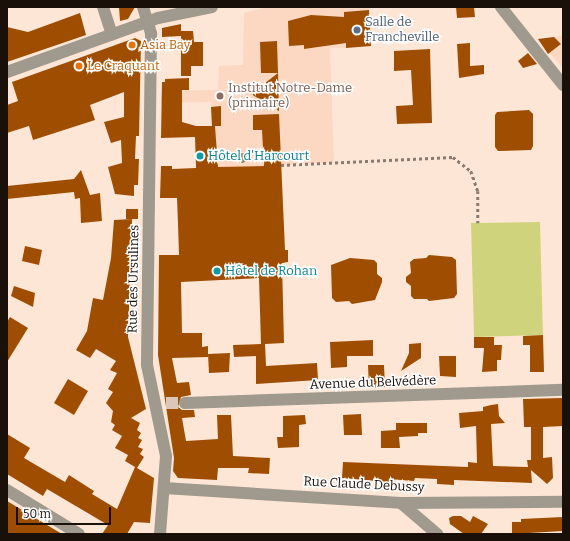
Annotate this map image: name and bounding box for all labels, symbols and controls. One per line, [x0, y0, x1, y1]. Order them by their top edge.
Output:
place label: Salle de Francheville [365, 15, 439, 46]
marker: Salle de Francheville [352, 25, 362, 35]
place label: Asia Bay [140, 37, 190, 53]
marker: Asia Bay [127, 40, 137, 50]
place label: Le Craquant [87, 58, 160, 74]
marker: Le Craquant [74, 61, 84, 71]
place label: Institut Notre-Dame (primaire) [228, 81, 352, 112]
marker: Institut Notre-Dame (primaire) [215, 91, 225, 101]
place label: Hôtel d'Harcourt [208, 148, 309, 164]
marker: Hôtel d'Harcourt [195, 151, 205, 161]
street label: Rue des Ursulines [125, 225, 143, 333]
place label: Hôtel de Rohan [225, 263, 317, 279]
marker: Hôtel de Rohan [212, 266, 222, 276]
street label: Avenue du Belvédère [309, 373, 437, 393]
street label: Rue Claude Debussy [303, 474, 425, 496]
scale bar [18, 499, 113, 525]
text: 50 m [23, 507, 51, 521]

